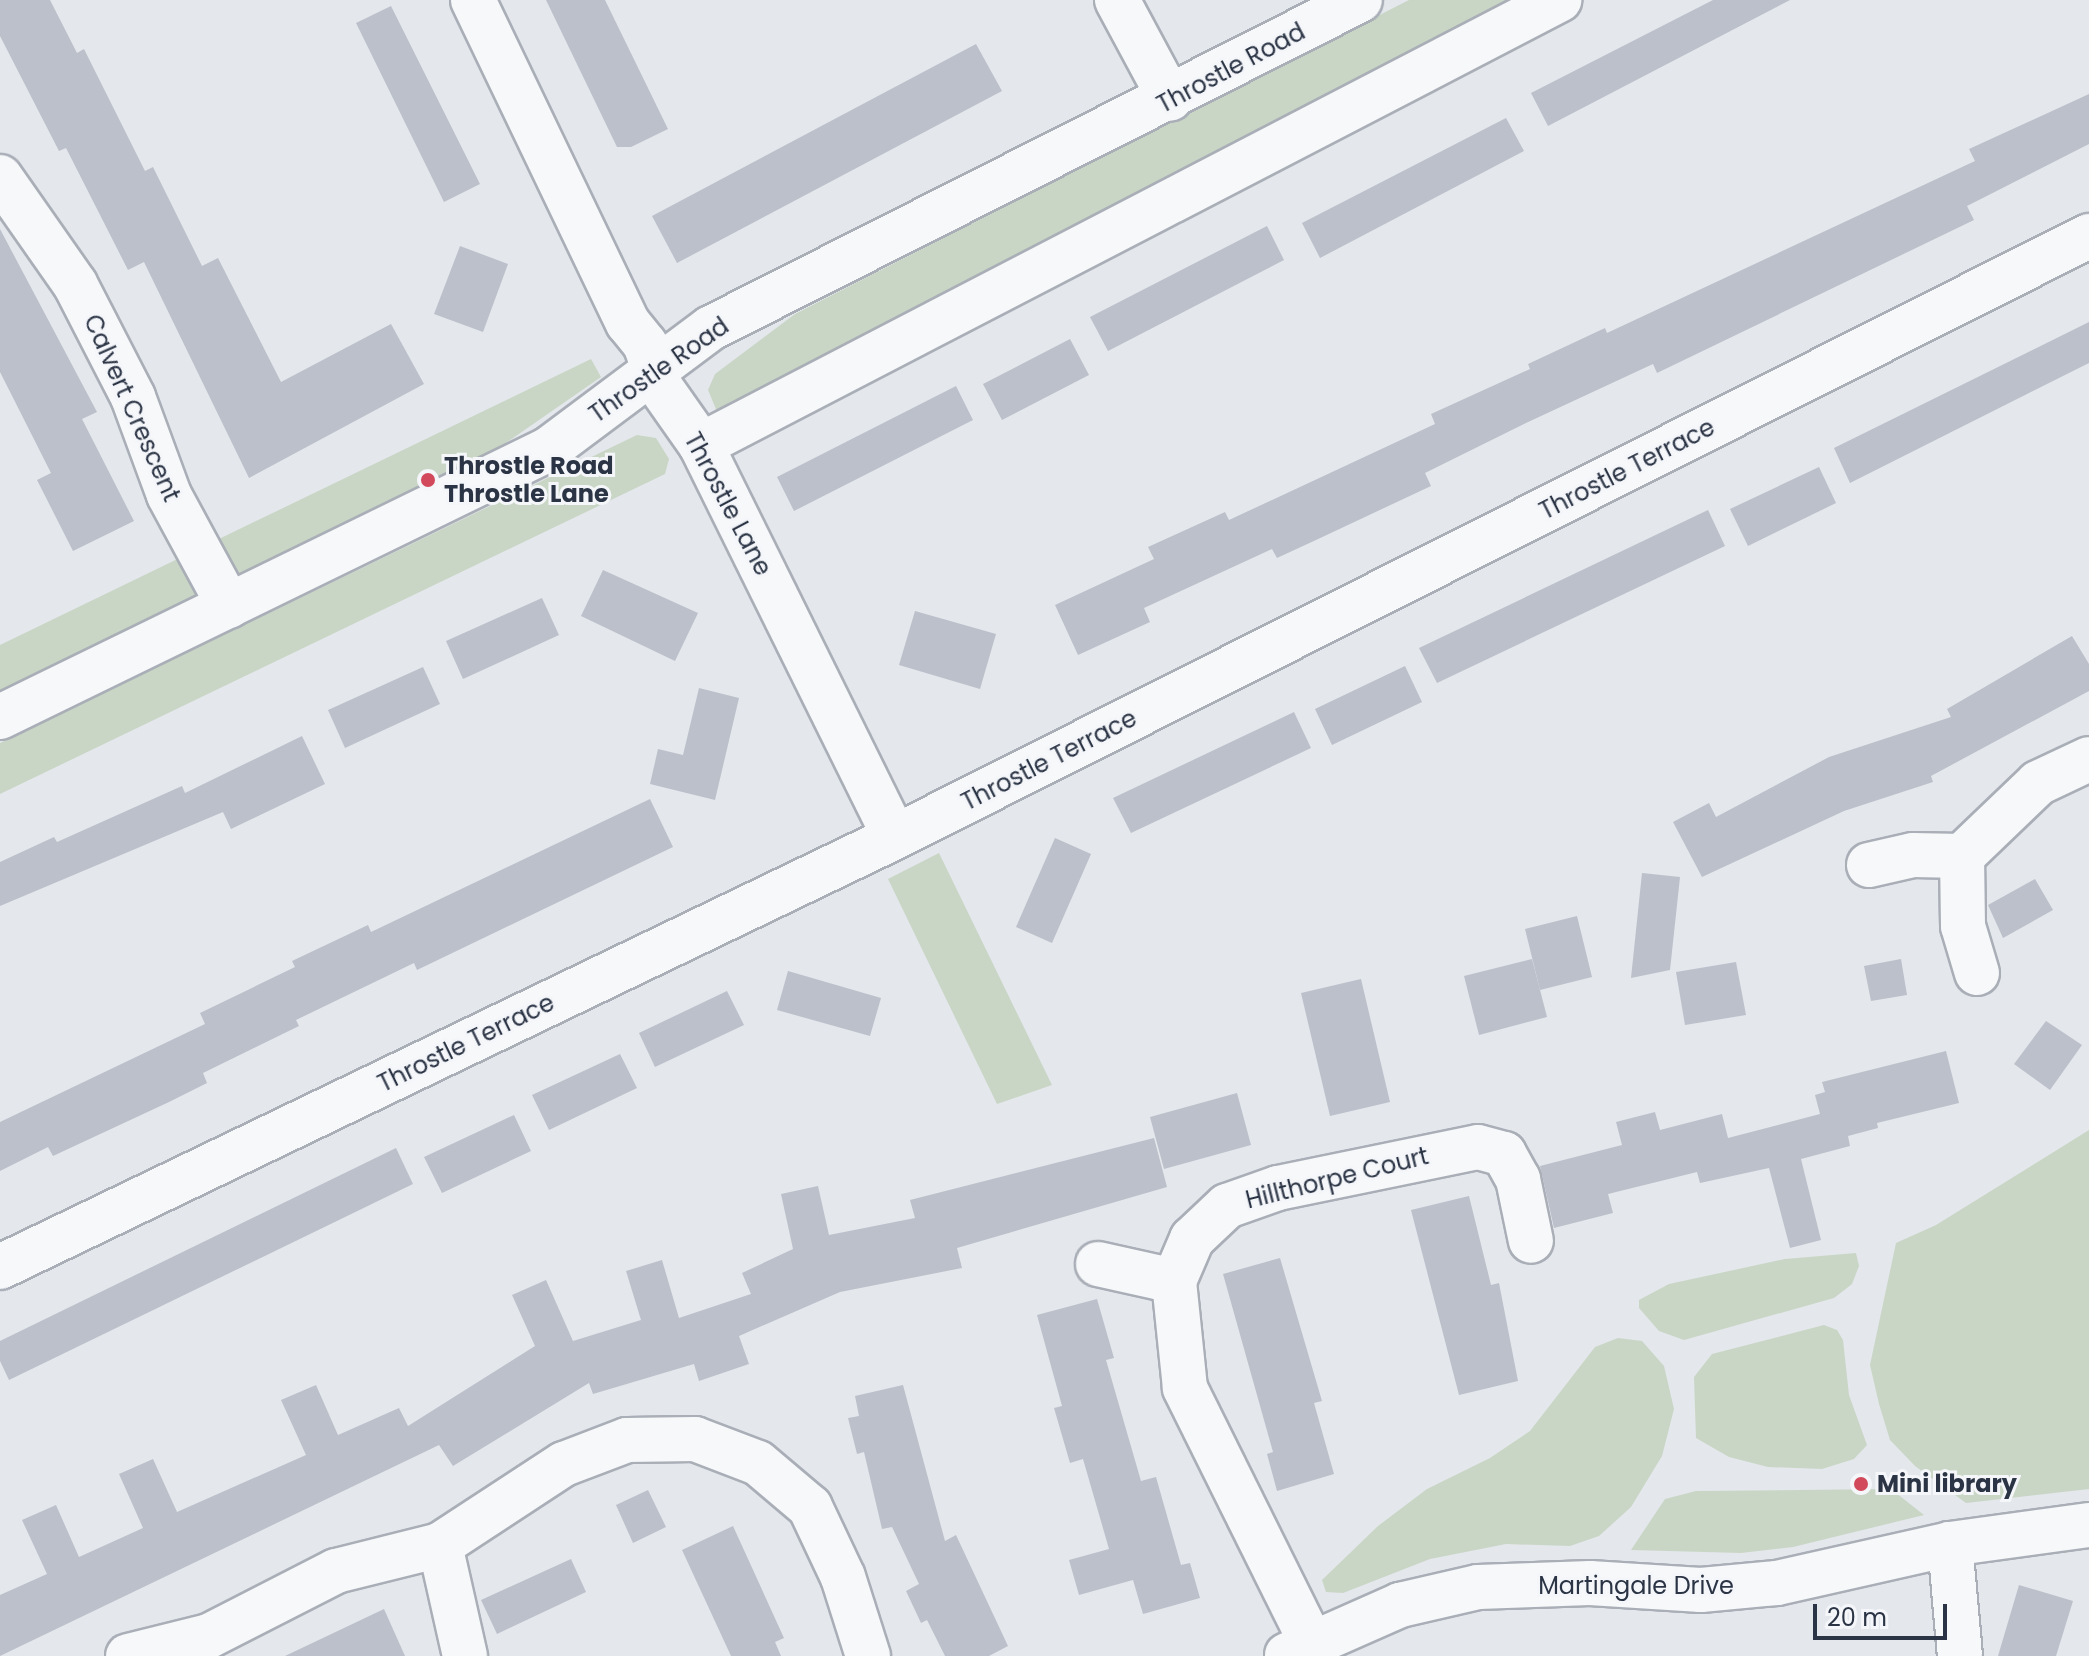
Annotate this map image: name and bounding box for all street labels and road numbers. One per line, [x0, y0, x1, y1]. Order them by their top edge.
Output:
street label: Throstle Road [1152, 17, 1310, 119]
street label: Calvert Crescent [78, 310, 186, 506]
street label: Throstle Road [584, 311, 734, 429]
street label: Throstle Terrace [1535, 412, 1719, 526]
street label: Throstle Lane [678, 428, 778, 580]
street label: Throstle Terrace [957, 703, 1141, 817]
street label: Throstle Terrace [373, 988, 559, 1098]
street label: Hillthorpe Court [1243, 1141, 1431, 1215]
street label: Martingale Drive [1538, 1572, 1734, 1600]

